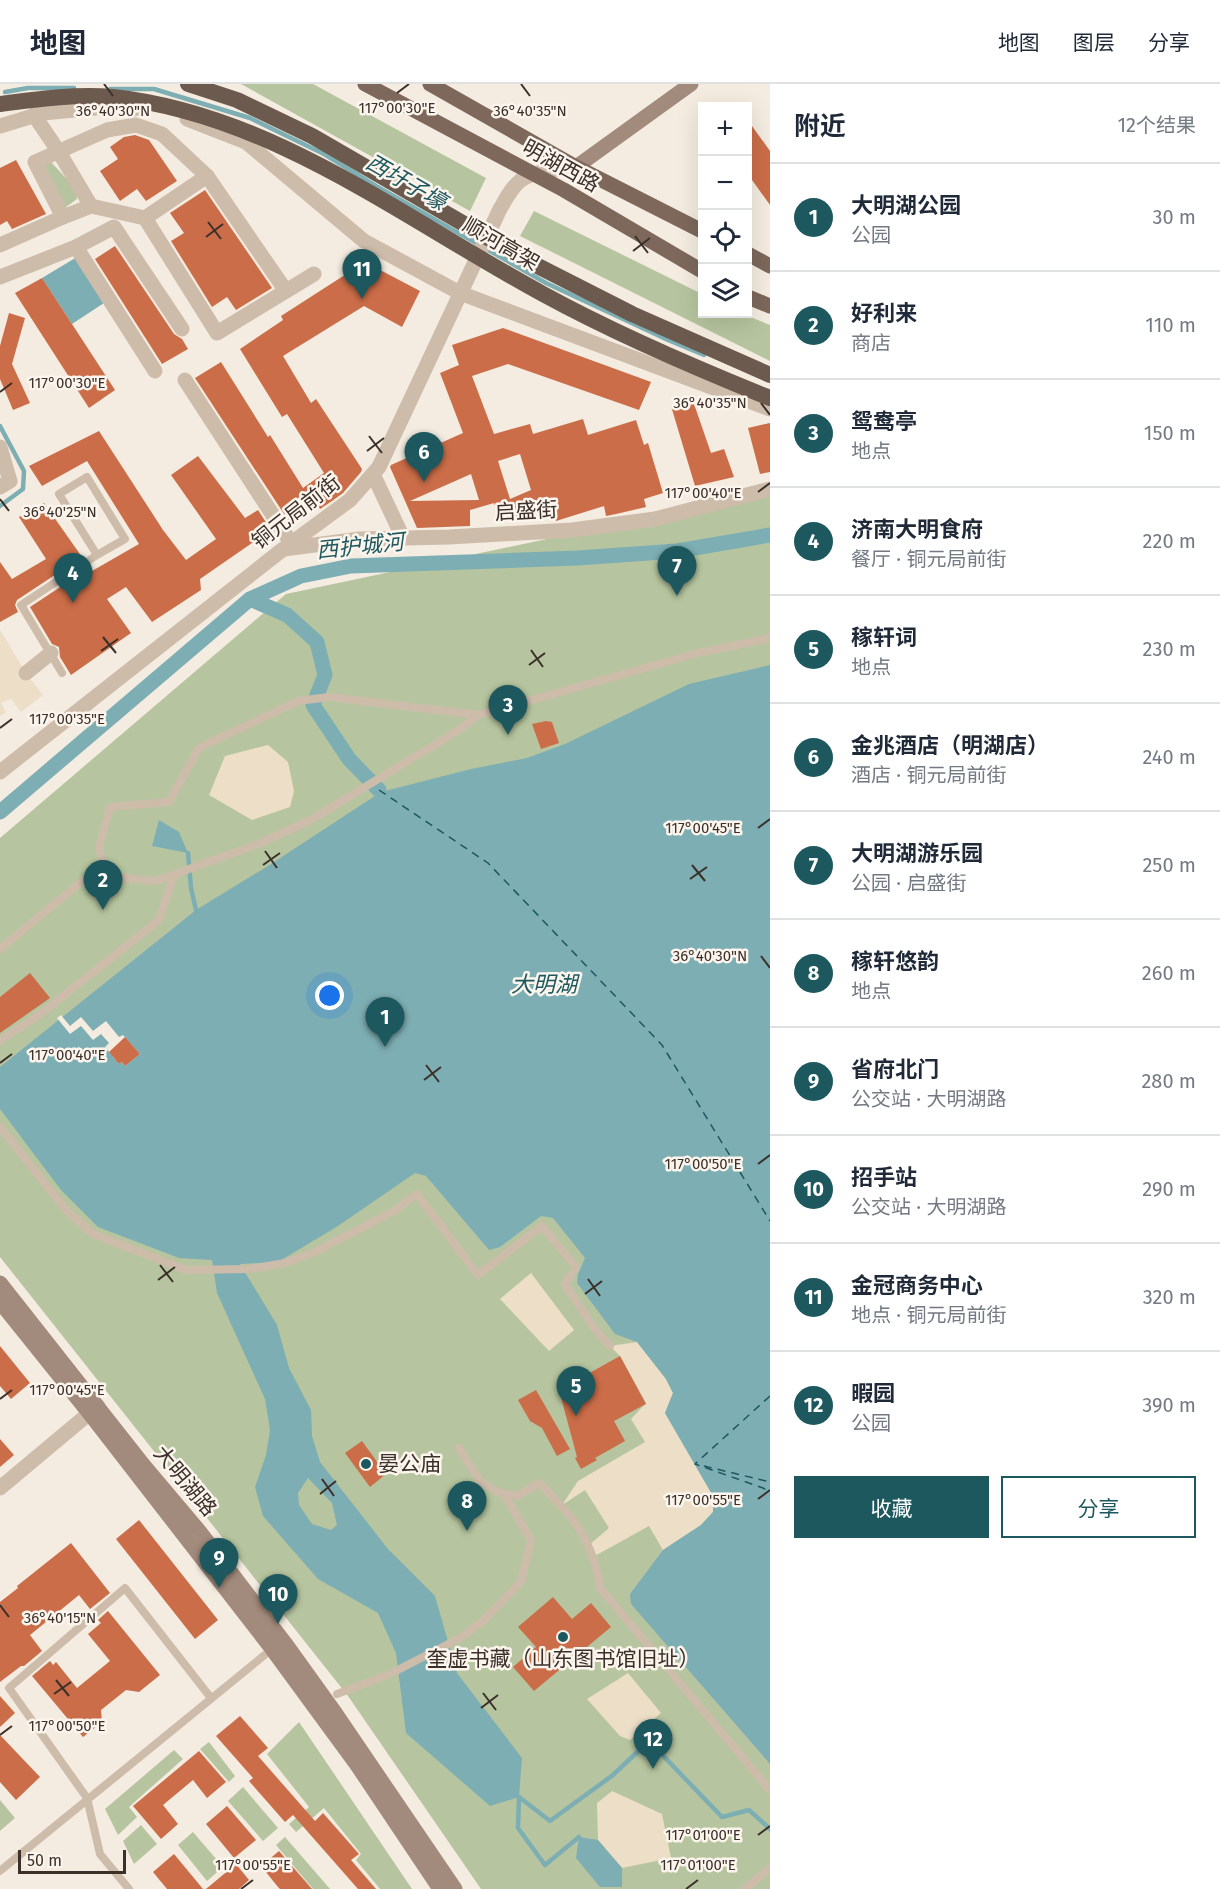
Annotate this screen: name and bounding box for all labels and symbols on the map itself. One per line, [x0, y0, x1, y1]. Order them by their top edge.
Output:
text: 117°00'30"E [358, 99, 436, 117]
text: 36°40'30"N [76, 102, 150, 120]
text: 36°40'35"N [493, 102, 567, 120]
street label: 明湖西路 [518, 134, 604, 198]
water label: 西圩子壕 [361, 148, 454, 218]
street label: 顺河高架 [458, 212, 544, 276]
pin: 11 [342, 250, 382, 299]
text: 117°00'30"E [28, 374, 106, 392]
text: 36°40'35"N [673, 394, 747, 412]
pin: 6 [404, 432, 444, 482]
street label: 铜元局前街 [247, 469, 345, 555]
text: 117°00'40"E [665, 484, 741, 502]
street label: 启盛街 [494, 496, 558, 526]
text: 36°40'25"N [23, 503, 97, 521]
water label: 西护城河 [315, 528, 409, 564]
pin: 7 [658, 546, 696, 596]
pin: 4 [54, 554, 92, 603]
pin: 3 [488, 686, 528, 735]
text: 117°00'35"E [29, 710, 105, 728]
text: 117°00'45"E [665, 819, 741, 837]
pin: 2 [84, 860, 122, 910]
text: 36°40'30"N [673, 947, 747, 965]
water label: 大明湖 [511, 971, 580, 998]
your location [315, 981, 344, 1010]
pin: 1 [366, 998, 404, 1047]
text: 117°00'40"E [29, 1046, 105, 1064]
text: 117°00'50"E [664, 1155, 742, 1173]
pin: 5 [556, 1366, 596, 1416]
text: 117°00'45"E [29, 1381, 105, 1399]
street label: 大明湖路 [148, 1440, 222, 1522]
place label: 晏公庙 [378, 1451, 441, 1477]
marker: 晏公庙 [359, 1457, 373, 1471]
pin: 8 [448, 1482, 486, 1531]
text: 117°00'55"E [665, 1491, 741, 1509]
pin: 9 [200, 1538, 238, 1588]
pin: 10 [258, 1574, 298, 1624]
text: 36°40'15"N [24, 1609, 96, 1627]
marker: 奎虚书藏（山东图书馆旧址） [556, 1630, 570, 1644]
place label: 奎虚书藏（山东图书馆旧址） [427, 1646, 700, 1672]
text: 117°00'50"E [28, 1717, 106, 1735]
pin: 12 [634, 1720, 672, 1769]
text: 117°01'00"E [665, 1826, 741, 1844]
scale bar [18, 1847, 126, 1874]
text: 117°00'55"E [215, 1856, 291, 1874]
text: 117°01'00"E [660, 1856, 736, 1874]

